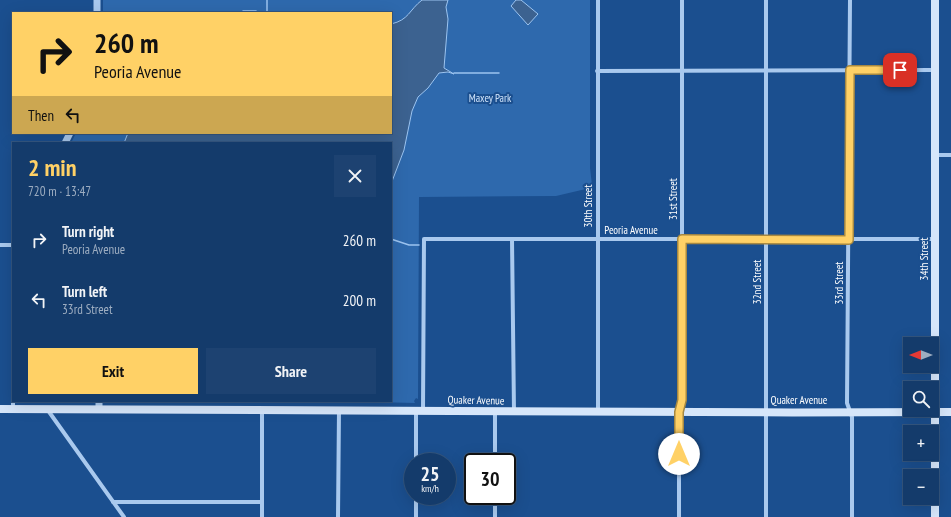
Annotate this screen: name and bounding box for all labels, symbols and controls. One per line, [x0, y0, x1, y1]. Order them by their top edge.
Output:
text: 260 m [94, 24, 158, 61]
icon: right [28, 28, 80, 80]
pin [883, 53, 917, 87]
icon: arrive [889, 59, 911, 81]
text: Peoria Avenue [94, 60, 182, 83]
park label: Maxey Park [469, 91, 512, 105]
icon: left [62, 104, 84, 126]
text: Then [28, 106, 54, 125]
text: 2 min [28, 152, 76, 183]
button: close [334, 155, 376, 197]
street label: 31st Street [666, 178, 680, 220]
text: 720 m · 13:47 [28, 183, 91, 200]
street label: 30th Street [581, 185, 595, 227]
text: Turn right [62, 222, 114, 241]
street label: Peoria Avenue [604, 223, 658, 237]
icon: right [28, 229, 50, 251]
text: 260 m [343, 231, 376, 250]
street label: 34th Street [917, 238, 931, 280]
text: Peoria Avenue [62, 241, 125, 258]
street label: 32nd Street [750, 260, 764, 304]
street label: 33rd Street [832, 262, 846, 304]
text: Turn left [62, 282, 107, 301]
icon: left [28, 289, 50, 311]
text: 200 m [343, 291, 376, 310]
text: 33rd Street [62, 301, 113, 318]
north arrow [903, 337, 939, 373]
map controls [903, 337, 939, 505]
button: Exit [28, 348, 198, 394]
button: Share [206, 348, 376, 394]
button: search [903, 381, 939, 417]
street label: Quaker Avenue [447, 393, 505, 408]
street label: Quaker Avenue [771, 393, 828, 407]
button: + [903, 425, 939, 461]
position arrow [658, 433, 700, 475]
speed limit sign: 30 [464, 453, 516, 505]
text: 25 [420, 461, 440, 487]
button: − [903, 469, 939, 505]
text: km/h [421, 482, 439, 495]

